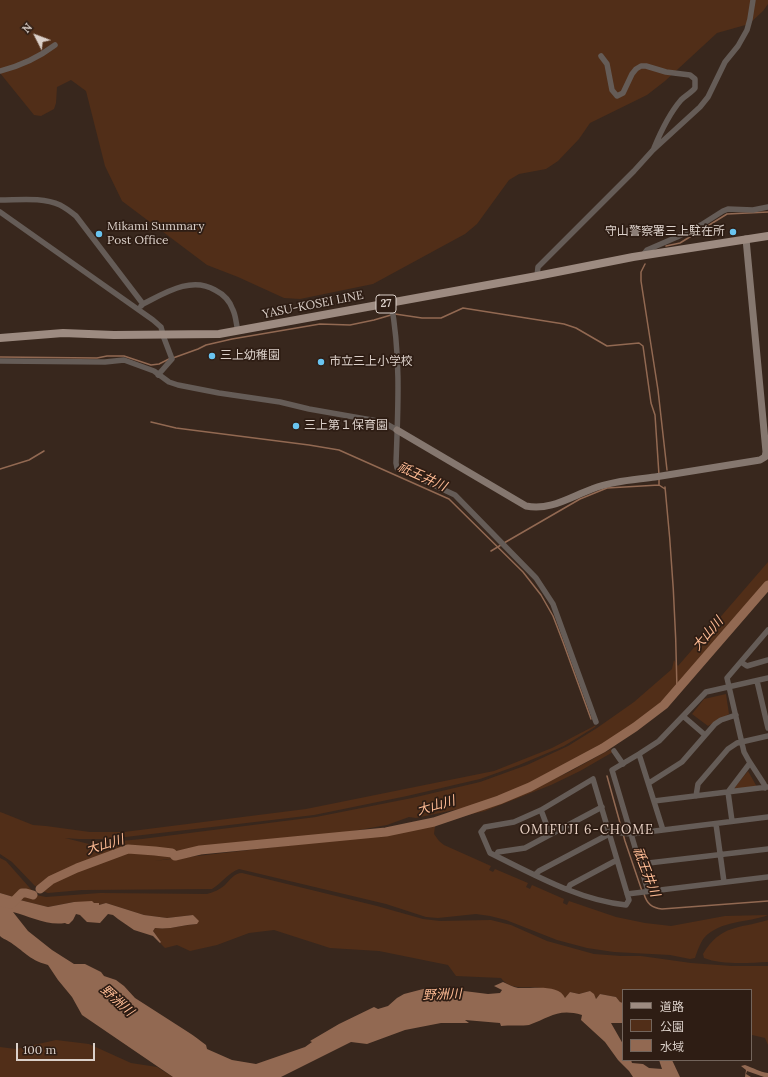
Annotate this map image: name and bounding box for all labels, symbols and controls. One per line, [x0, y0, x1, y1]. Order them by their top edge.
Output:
north arrow [16, 16, 56, 56]
text: N [19, 20, 35, 36]
place label: Mikami Summary Post Office [107, 220, 205, 248]
place label: 守山警察署三上駐在所 [605, 225, 725, 239]
marker: 守山警察署三上駐在所 [728, 227, 738, 237]
marker: Mikami Summary Post Office [94, 229, 104, 239]
street label: YASU-KOSEI LINE [261, 288, 365, 322]
road number: 27 [376, 295, 396, 313]
place label: 三上幼稚園 [220, 349, 280, 363]
marker: 三上幼稚園 [207, 351, 217, 361]
place label: 市立三上小学校 [329, 355, 413, 369]
marker: 市立三上小学校 [316, 357, 326, 367]
place label: 三上第１保育園 [304, 419, 388, 433]
marker: 三上第１保育園 [291, 421, 301, 431]
water label: 祇王井川 [395, 459, 449, 495]
water label: 大山川 [689, 614, 727, 654]
water label: 大山川 [415, 793, 457, 819]
district label: OMIFUJI 6-CHOME [520, 822, 654, 838]
water label: 大山川 [84, 832, 126, 858]
water label: 祇王井川 [629, 845, 663, 899]
water label: 野洲川 [97, 982, 137, 1020]
water label: 野洲川 [422, 987, 462, 1003]
legend [622, 989, 752, 1061]
text: 道路 [660, 999, 684, 1014]
text: 公園 [660, 1019, 684, 1034]
scale bar [18, 1035, 97, 1061]
text: 水域 [660, 1039, 684, 1054]
text: 100 m [23, 1042, 56, 1057]

